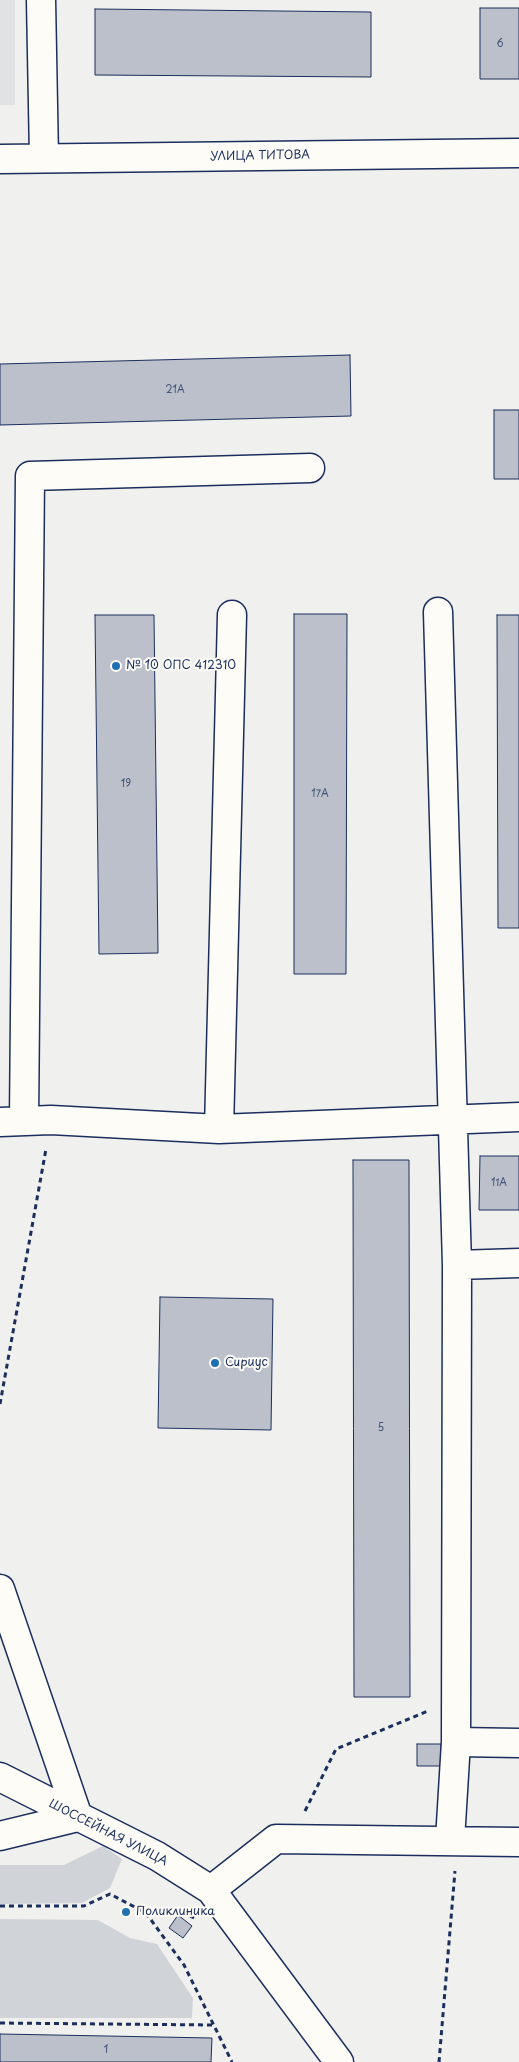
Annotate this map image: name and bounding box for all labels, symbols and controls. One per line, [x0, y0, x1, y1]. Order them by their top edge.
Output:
house number: 6 [496, 38, 504, 50]
street label: УЛИЦА ТИТОВА [210, 148, 310, 164]
house number: 21А [165, 384, 185, 396]
place label: № 10 ОПС 412310 [126, 659, 236, 673]
marker: № 10 ОПС 412310 [110, 660, 122, 672]
house number: 19 [121, 778, 131, 790]
house number: 17А [311, 788, 329, 800]
house number: 11А [491, 1177, 507, 1189]
place label: Сириус [225, 1356, 268, 1370]
marker: Сириус [209, 1357, 221, 1369]
house number: 5 [378, 1422, 384, 1434]
street label: ШОССЕЙНАЯ УЛИЦА [46, 1797, 170, 1869]
place label: Поликлиника [136, 1905, 215, 1919]
marker: Поликлиника [120, 1906, 132, 1918]
house number: 1 [104, 2044, 108, 2056]

